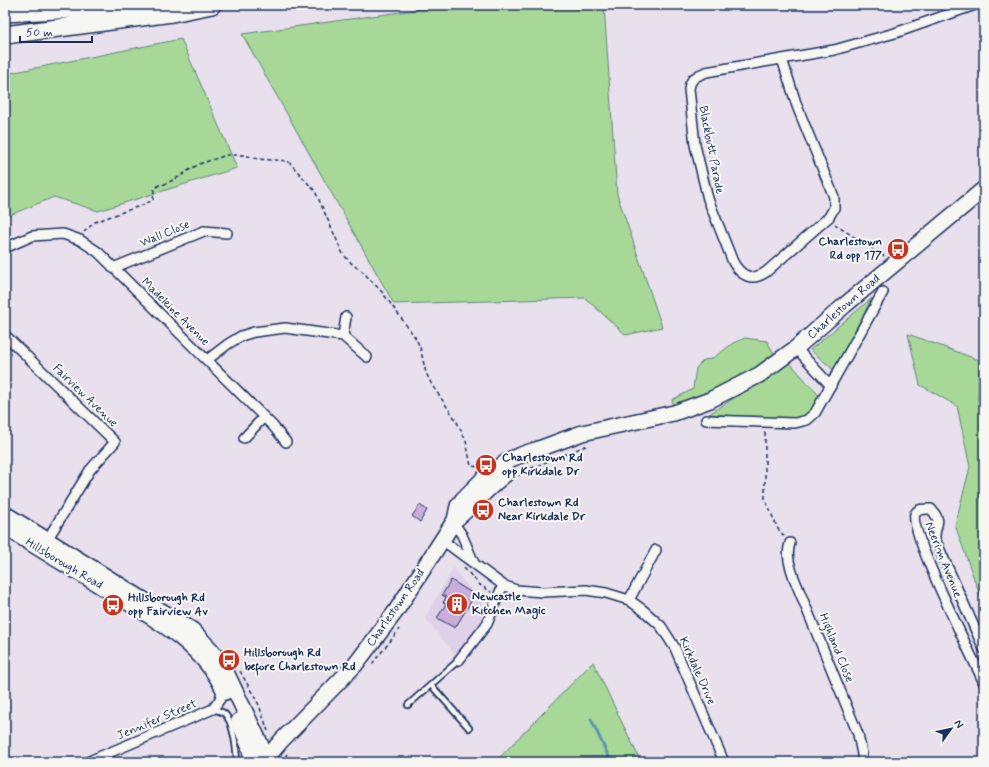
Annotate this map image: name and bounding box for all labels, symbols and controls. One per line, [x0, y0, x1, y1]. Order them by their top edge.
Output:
scale bar [20, 18, 92, 44]
text: 50 m [26, 25, 53, 41]
street label: Blackbutt Parade [695, 104, 727, 196]
street label: Wall Close [138, 217, 192, 251]
place label: Charlestown Rd opp 177 [819, 234, 882, 264]
bus stop icon: Charlestown Rd opp 177 [885, 236, 911, 262]
street label: Charlestown Road [804, 271, 884, 343]
street label: Madeleine Avenue [137, 274, 213, 350]
street label: Fairview Avenue [49, 361, 121, 431]
place label: Charlestown Rd opp Kirkdale Dr [502, 450, 583, 480]
bus stop icon: Charlestown Rd opp Kirkdale Dr [473, 452, 499, 478]
place label: Charlestown Rd Near Kirkdale Dr [498, 495, 586, 525]
bus stop icon: Charlestown Rd Near Kirkdale Dr [470, 497, 496, 523]
street label: Neerim Avenue [920, 520, 966, 600]
street label: Hillsborough Road [22, 535, 106, 593]
street label: Charlestown Road [363, 566, 429, 650]
place label: Newcastle Kitchen Magic [472, 589, 546, 620]
place label: Hillsborough Rd opp Fairview Av [128, 590, 208, 620]
building icon: Newcastle Kitchen Magic [444, 591, 470, 617]
bus stop icon: Hillsborough Rd opp Fairview Av [100, 592, 126, 618]
street label: Highland Close [814, 611, 857, 685]
street label: Kirkdale Drive [675, 635, 719, 707]
place label: Hillsborough Rd before Charlestown Rd [244, 645, 356, 676]
bus stop icon: Hillsborough Rd before Charlestown Rd [216, 647, 242, 673]
street label: Jennifer Street [115, 696, 200, 744]
north arrow [931, 709, 971, 749]
text: N [951, 717, 966, 731]

